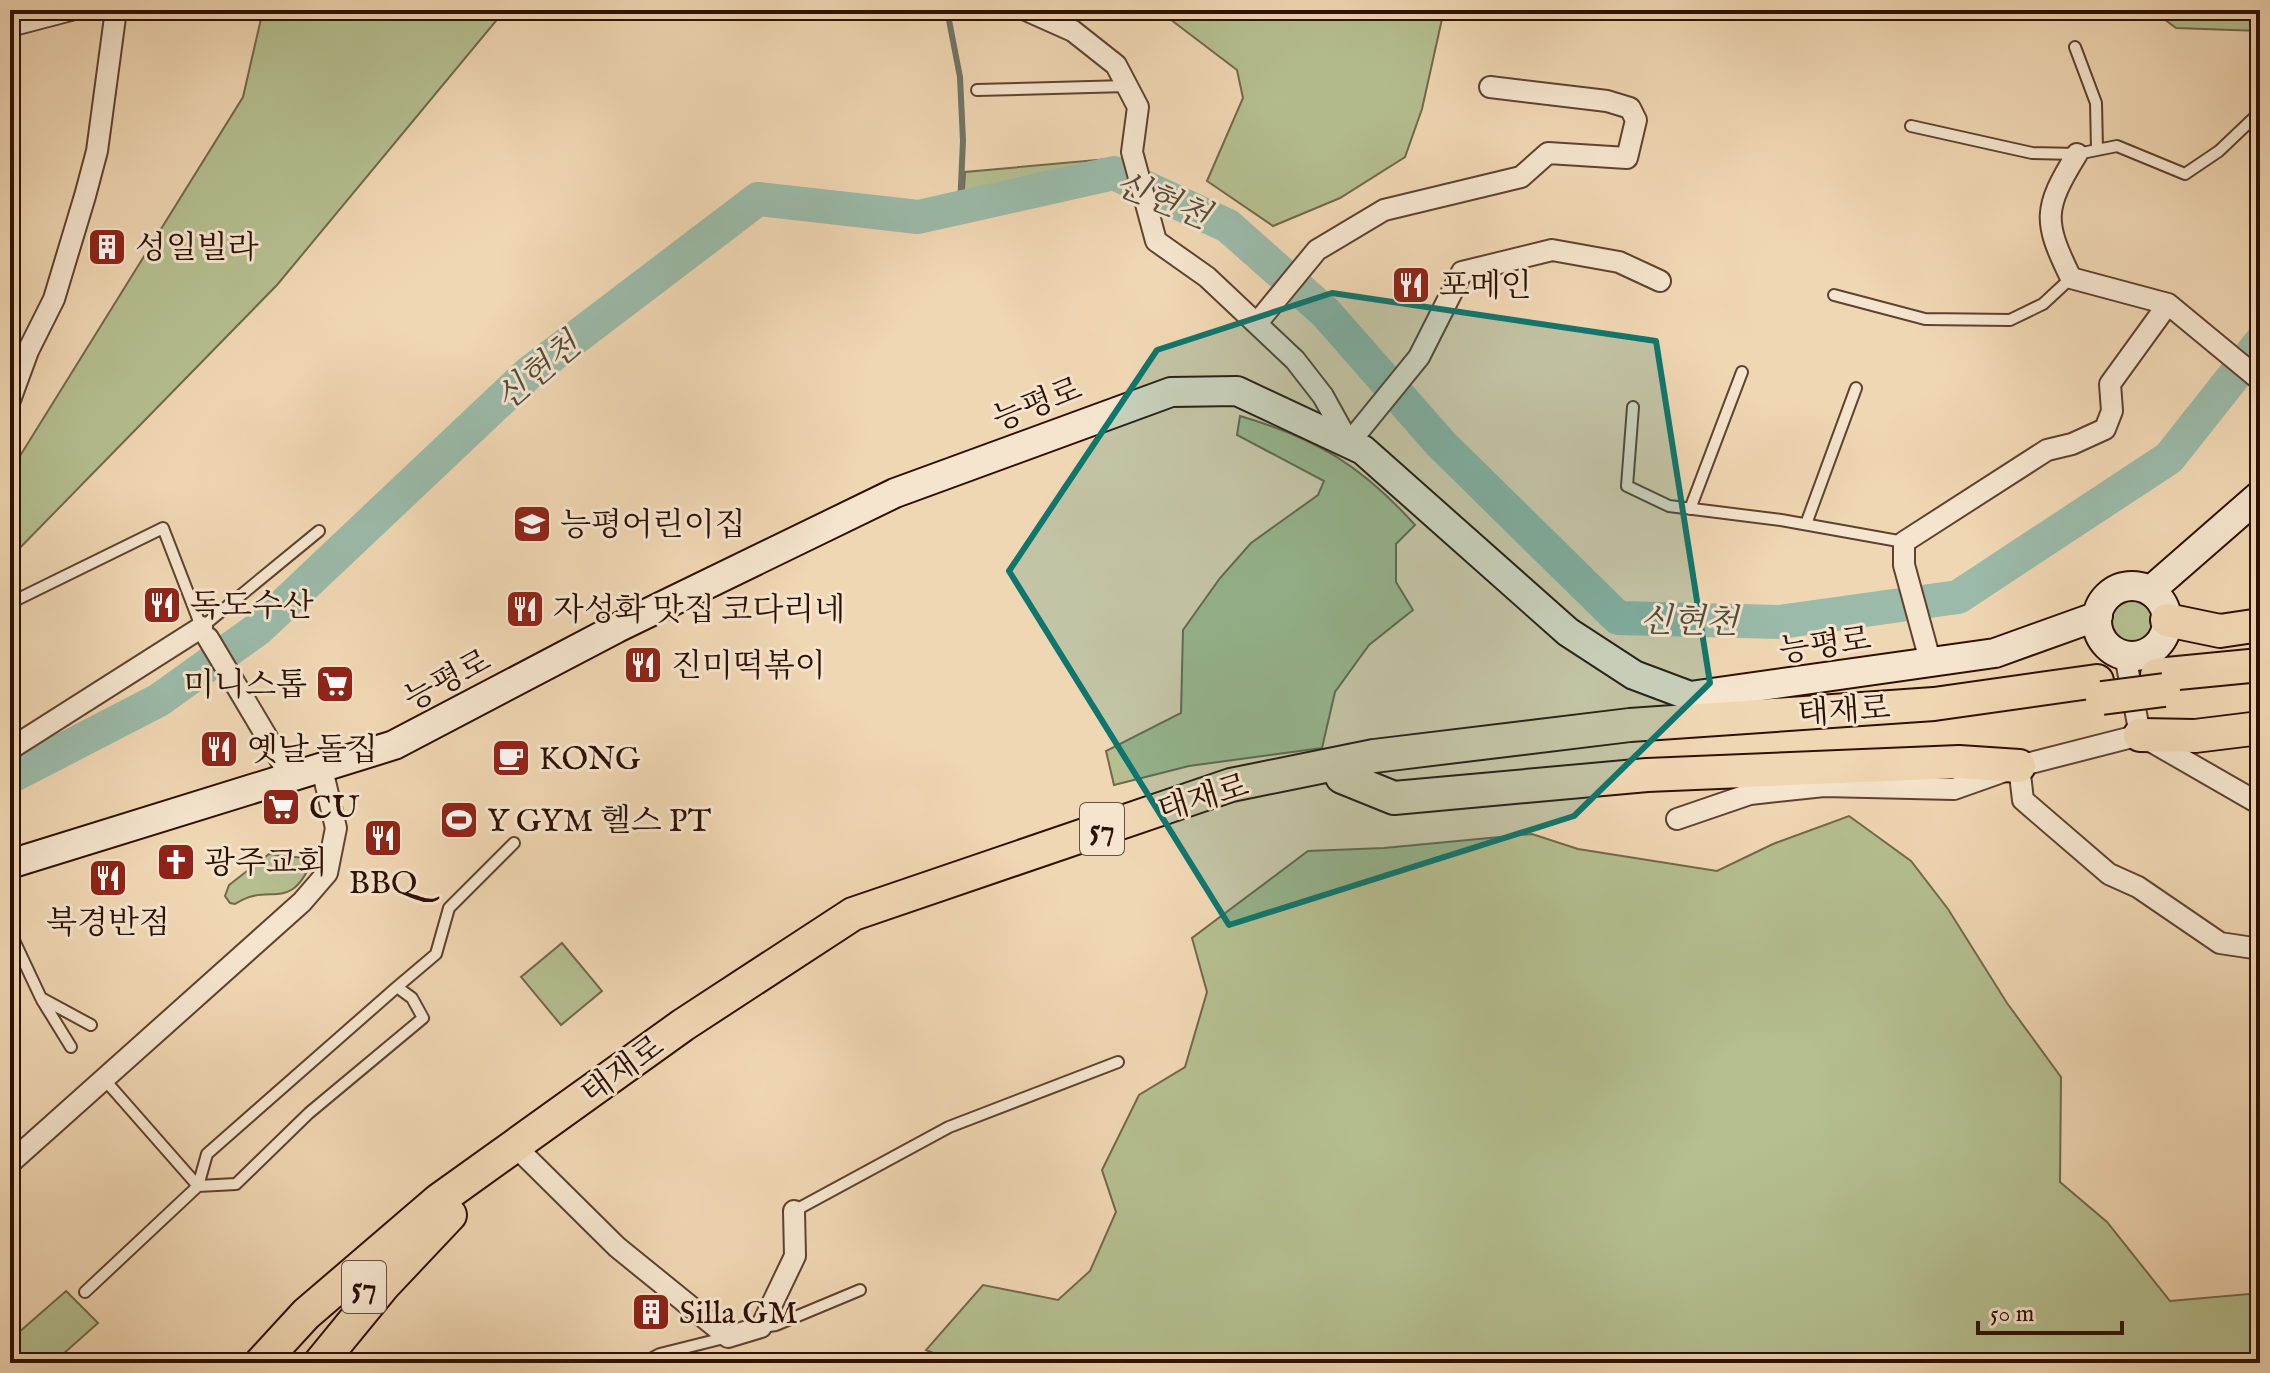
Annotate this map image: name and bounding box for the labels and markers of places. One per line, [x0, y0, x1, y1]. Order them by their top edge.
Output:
building icon: 성일빌라 [86, 226, 128, 268]
place label: 성일빌라 [135, 229, 259, 270]
restaurant icon: 포메인 [1390, 264, 1432, 306]
place label: 포메인 [1439, 267, 1532, 308]
school or university icon: 능평어린이집 [511, 503, 553, 545]
place label: 능평어린이집 [560, 506, 745, 547]
restaurant icon: 독도수산 [141, 584, 183, 626]
place label: 독도수산 [190, 587, 314, 628]
restaurant icon: 자성화 맛집 코다리네 [504, 588, 546, 630]
place label: 자성화 맛집 코다리네 [553, 591, 845, 632]
restaurant icon: 진미떡볶이 [622, 644, 664, 686]
place label: 진미떡볶이 [671, 647, 826, 688]
supermarket icon: 미니스톱 [314, 663, 356, 705]
place label: 미니스톱 [183, 666, 307, 707]
restaurant icon: 옛날 돌집 [198, 728, 240, 770]
place label: 옛날 돌집 [247, 731, 378, 772]
cafe icon: KONG [490, 737, 532, 779]
place label: KONG [539, 740, 641, 781]
supermarket icon: CU [260, 786, 302, 828]
place label: CU [309, 789, 360, 830]
sports icon: Y GYM 헬스 PT [438, 799, 480, 841]
place label: Y GYM 헬스 PT [487, 802, 711, 843]
restaurant icon: BBQ [362, 817, 404, 859]
church icon: 광주교회 [155, 841, 197, 883]
place label: 광주교회 [204, 844, 328, 885]
restaurant icon: 북경반점 [87, 857, 129, 899]
place label: BBQ [349, 864, 440, 905]
place label: 북경반점 [46, 904, 170, 945]
building icon: Silla GM [630, 1291, 672, 1333]
place label: Silla GM [679, 1294, 798, 1335]

